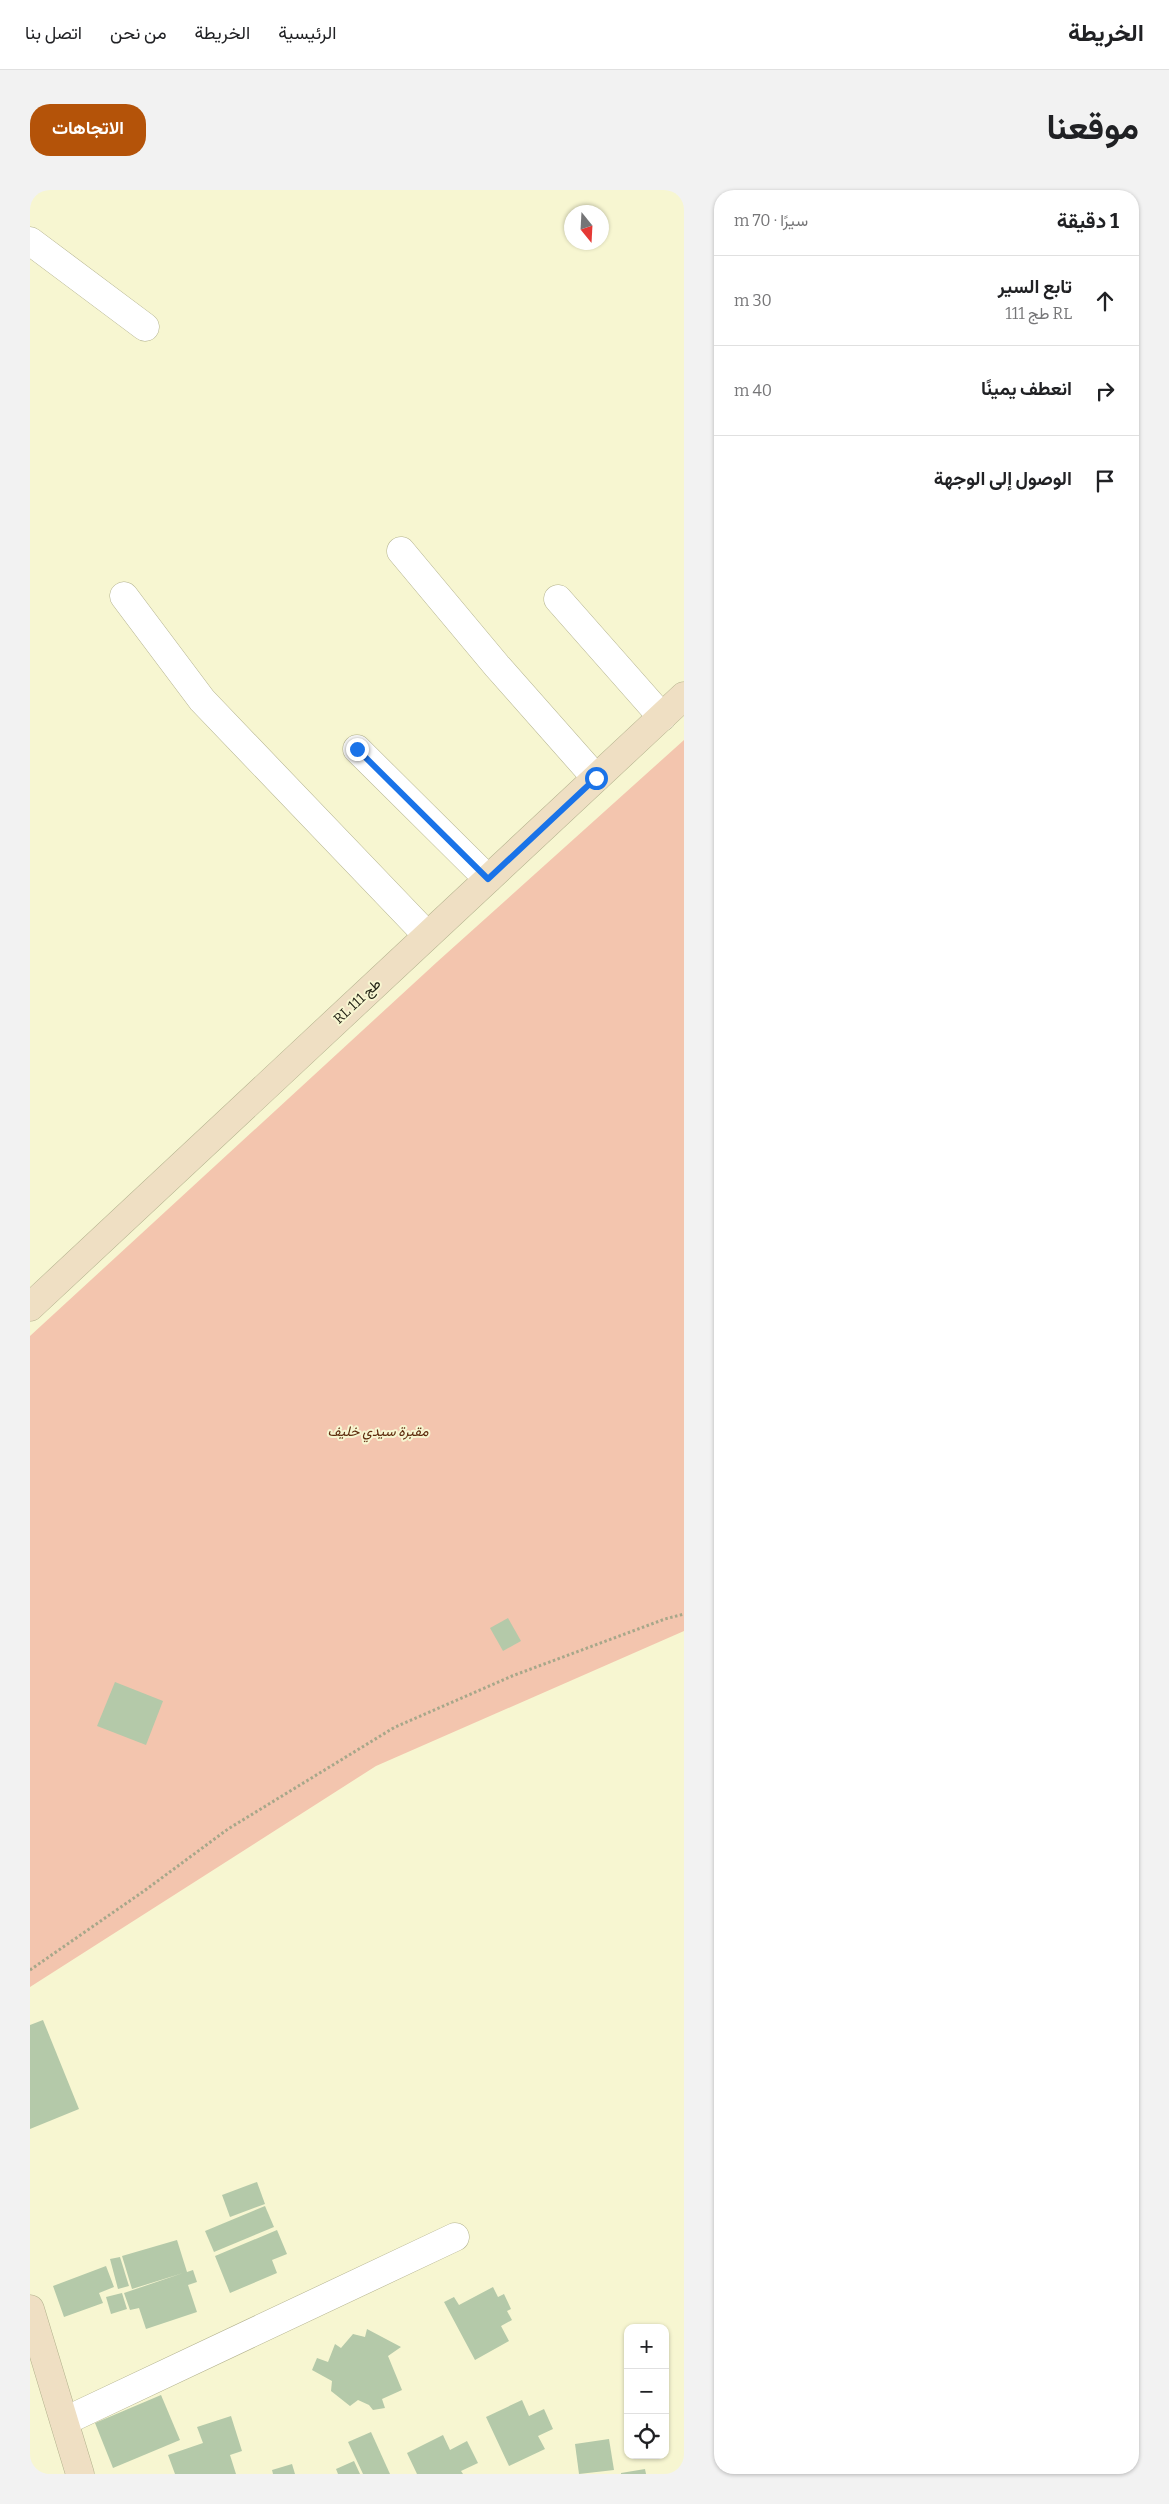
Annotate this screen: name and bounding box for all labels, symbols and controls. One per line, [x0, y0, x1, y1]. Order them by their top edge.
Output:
text: الخريطة [1068, 19, 1144, 47]
text: اتصل بنا [25, 22, 82, 44]
text: من نحن [110, 22, 167, 44]
text: الخريطة [195, 22, 250, 44]
text: الرئيسية [278, 22, 336, 44]
button: الاتجاهات [30, 104, 146, 156]
text: موقعنا [1046, 106, 1139, 148]
north arrow [564, 205, 609, 250]
text: 1 دقيقة [1057, 208, 1119, 234]
text: سيرًا · 70 m [734, 211, 808, 230]
text: تابع السير [998, 275, 1072, 298]
icon: ahead [1091, 287, 1119, 315]
text: 30 m [734, 291, 772, 310]
text: RL طج 111 [1005, 304, 1072, 323]
text: انعطف يمينًا [981, 377, 1072, 400]
icon: right [1091, 377, 1119, 405]
text: 40 m [734, 381, 772, 400]
text: الوصول إلى الوجهة [934, 467, 1072, 490]
icon: arrive [1091, 467, 1119, 495]
route end [346, 738, 369, 761]
route start [585, 767, 608, 790]
street label: RL طج 111 [330, 975, 386, 1029]
park label: مقبرة سيدي خليف [328, 1423, 429, 1443]
map controls [624, 2324, 669, 2459]
button: + [624, 2324, 669, 2369]
button: − [624, 2369, 669, 2414]
button: locate [624, 2414, 669, 2459]

